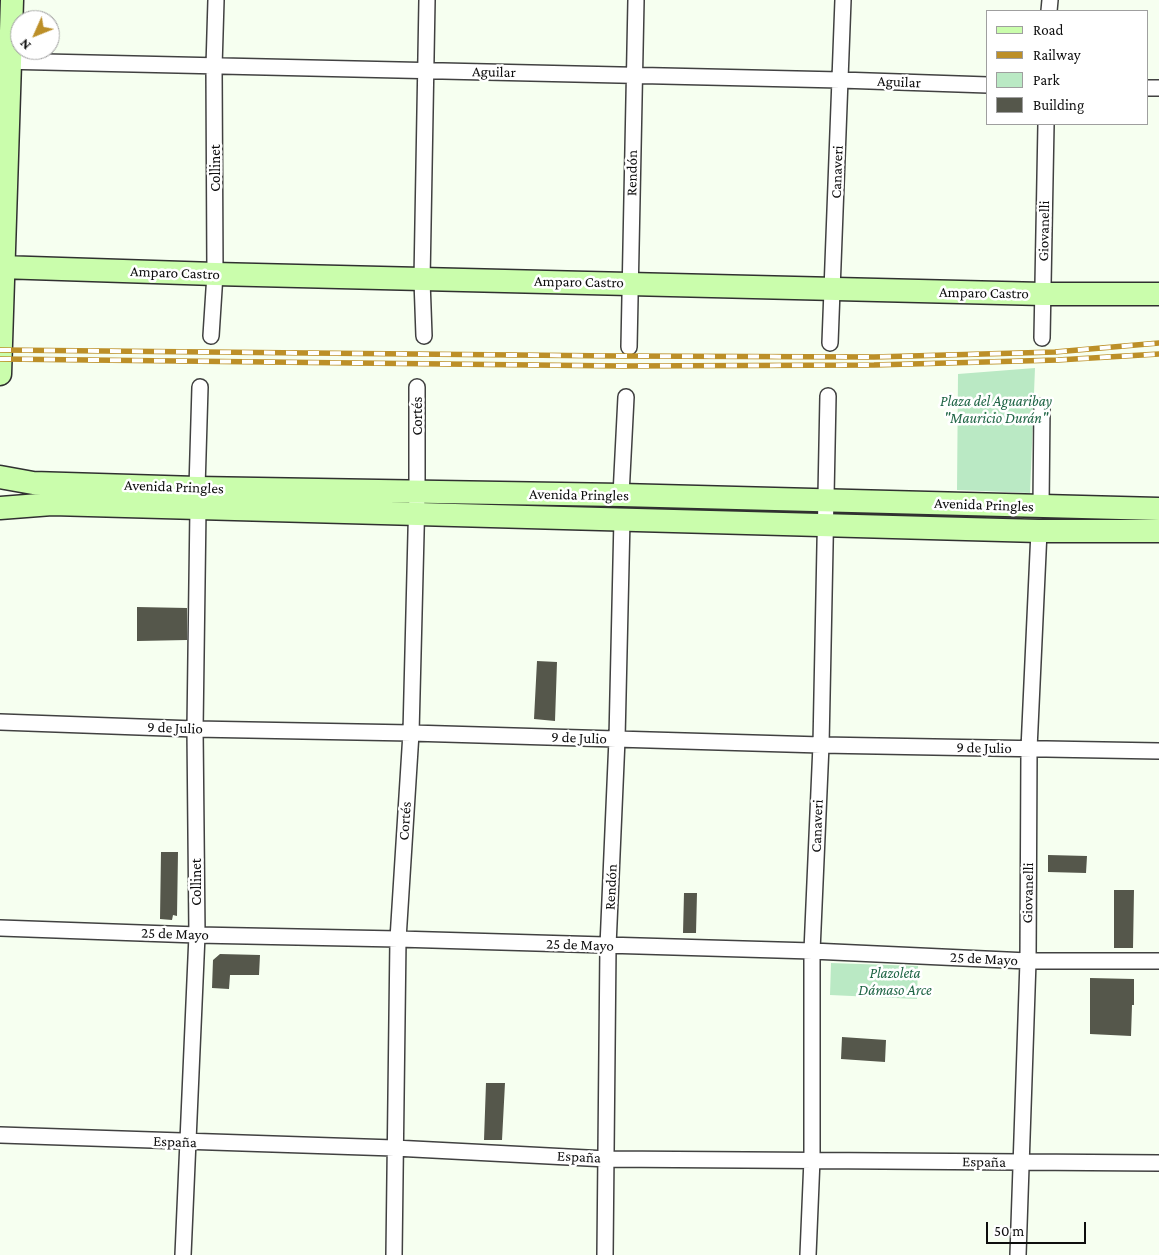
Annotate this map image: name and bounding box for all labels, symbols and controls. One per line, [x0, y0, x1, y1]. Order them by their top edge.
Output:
north arrow [10, 10, 60, 60]
legend [986, 10, 1149, 125]
text: Road [1033, 22, 1063, 38]
text: N [16, 36, 34, 54]
text: Railway [1033, 47, 1081, 63]
street label: Aguilar [472, 63, 516, 81]
street label: Aguilar [877, 72, 921, 92]
text: Park [1033, 72, 1060, 88]
text: Building [1033, 97, 1084, 113]
street label: Collinet [206, 144, 224, 192]
street label: Canaveri [827, 145, 847, 199]
street label: Rendón [623, 150, 641, 196]
street label: Giovanelli [1034, 200, 1054, 262]
street label: Amparo Castro [130, 262, 220, 284]
street label: Amparo Castro [534, 272, 624, 292]
street label: Amparo Castro [939, 283, 1029, 303]
park label: Plaza del Aguaribay "Mauricio Durán" [940, 392, 1052, 427]
street label: Cortés [408, 397, 426, 435]
street label: Avenida Pringles [124, 476, 224, 498]
street label: Avenida Pringles [529, 485, 629, 505]
street label: Avenida Pringles [934, 494, 1034, 516]
street label: 9 de Julio [147, 718, 203, 738]
street label: 9 de Julio [551, 728, 607, 748]
street label: 9 de Julio [956, 739, 1012, 757]
street label: Canaveri [807, 799, 827, 853]
street label: Cortés [395, 801, 415, 841]
street label: Collinet [187, 858, 205, 906]
street label: Giovanelli [1018, 862, 1038, 924]
street label: Rendón [601, 863, 621, 911]
street label: 25 de Mayo [141, 924, 209, 944]
street label: 25 de Mayo [546, 935, 614, 955]
street label: 25 de Mayo [950, 948, 1018, 970]
park label: Plazoleta Dámaso Arce [858, 964, 932, 999]
street label: España [153, 1132, 197, 1152]
street label: España [557, 1147, 601, 1167]
street label: España [962, 1153, 1006, 1171]
scale bar [989, 1212, 1089, 1244]
text: 50 m [994, 1223, 1024, 1239]

